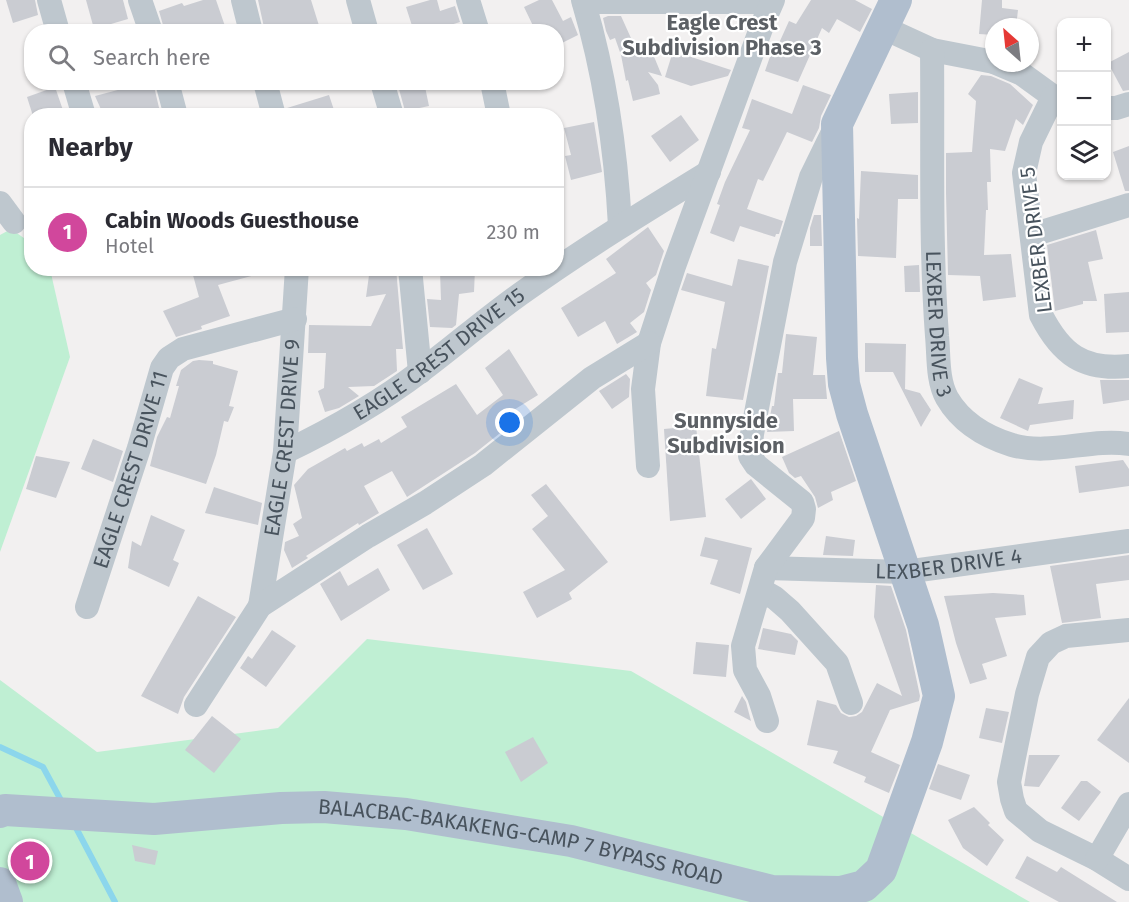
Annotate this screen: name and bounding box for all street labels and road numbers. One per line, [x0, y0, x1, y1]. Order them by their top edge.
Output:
street label: LEXBER DRIVE 5 [1014, 166, 1058, 314]
street label: LEXBER DRIVE 3 [920, 250, 958, 401]
street label: EAGLE CREST DRIVE 15 [349, 282, 530, 426]
street label: EAGLE CREST DRIVE 9 [258, 338, 305, 538]
street label: EAGLE CREST DRIVE 11 [87, 368, 173, 572]
street label: LEXBER DRIVE 4 [875, 543, 1023, 585]
street label: BALACBAC-BAKAKENG-CAMP 7 BYPASS ROAD [317, 794, 726, 891]

